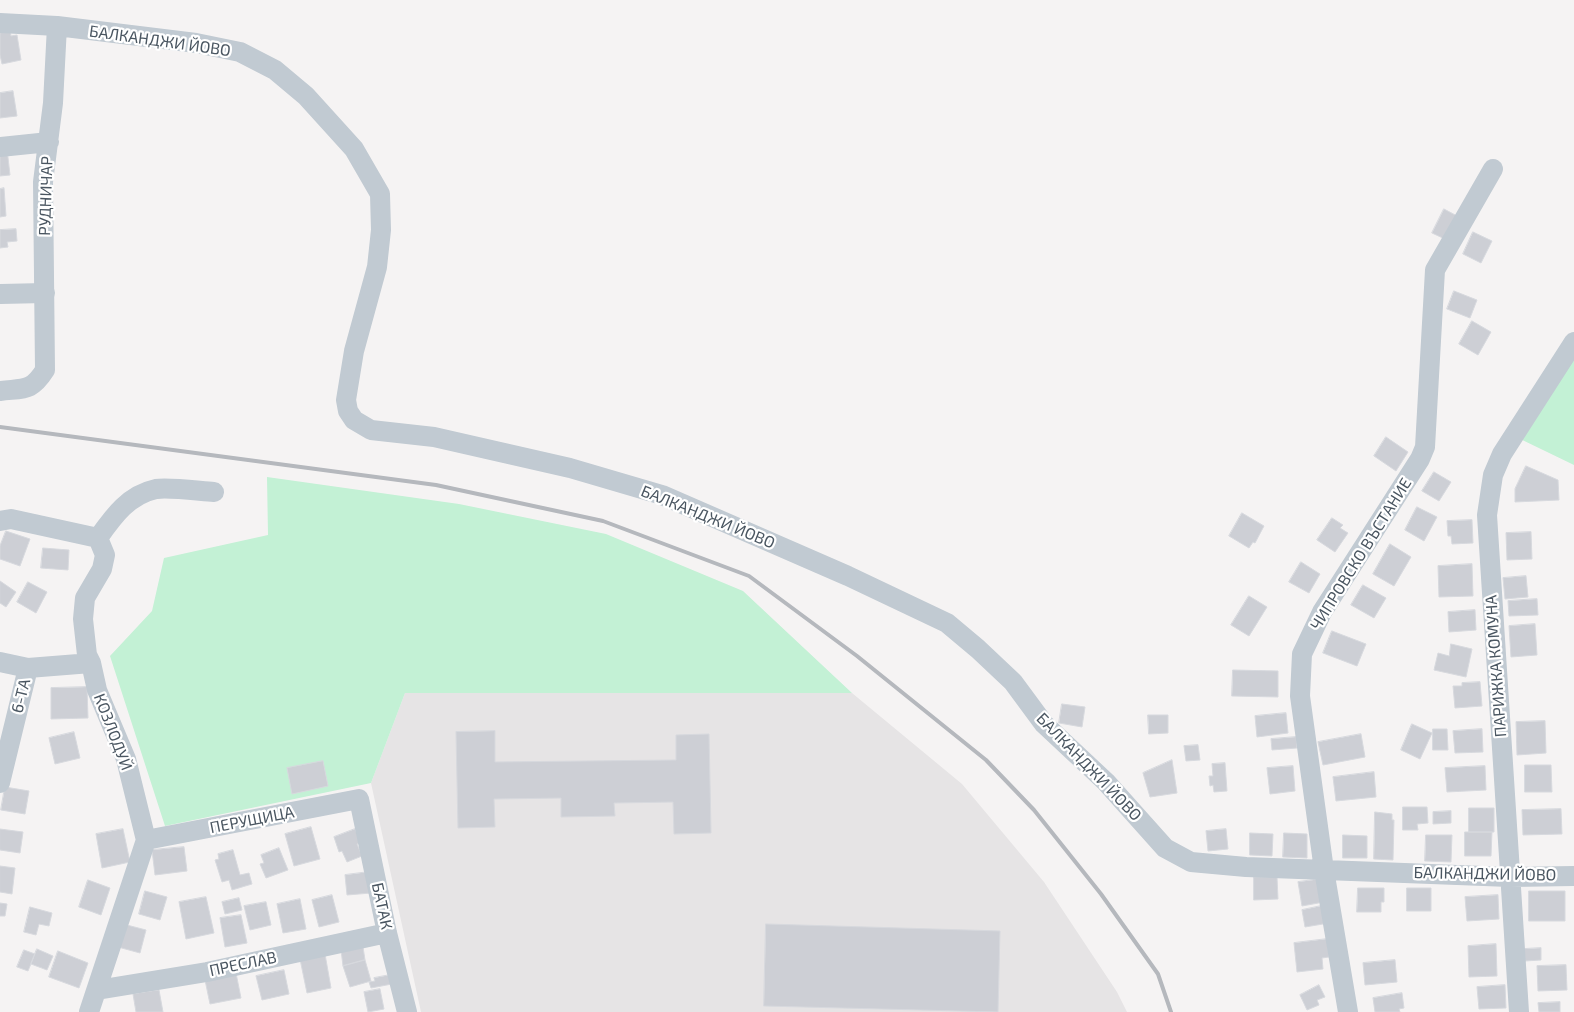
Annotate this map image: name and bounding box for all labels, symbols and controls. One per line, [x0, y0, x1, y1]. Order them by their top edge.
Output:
street label: БАЛКАНДЖИ ЙОВО [88, 22, 232, 60]
street label: РУДНИЧАР [35, 156, 57, 236]
street label: ЧИПРОВСКО ВЪСТАНИЕ [1306, 474, 1416, 634]
street label: БАЛКАНДЖИ ЙОВО [638, 481, 778, 553]
street label: ПАРИЖКА КОМУНА [1481, 594, 1511, 738]
street label: 6-ТА [7, 677, 35, 715]
street label: КОЗЛОДУЙ [90, 691, 136, 773]
street label: БАЛКАНДЖИ ЙОВО [1033, 709, 1145, 825]
street label: ПЕРУЩИЦА [208, 802, 296, 838]
street label: БАЛКАНДЖИ ЙОВО [1413, 863, 1557, 885]
street label: БАТАК [368, 881, 396, 931]
street label: ПРЕСЛАВ [208, 947, 278, 981]

